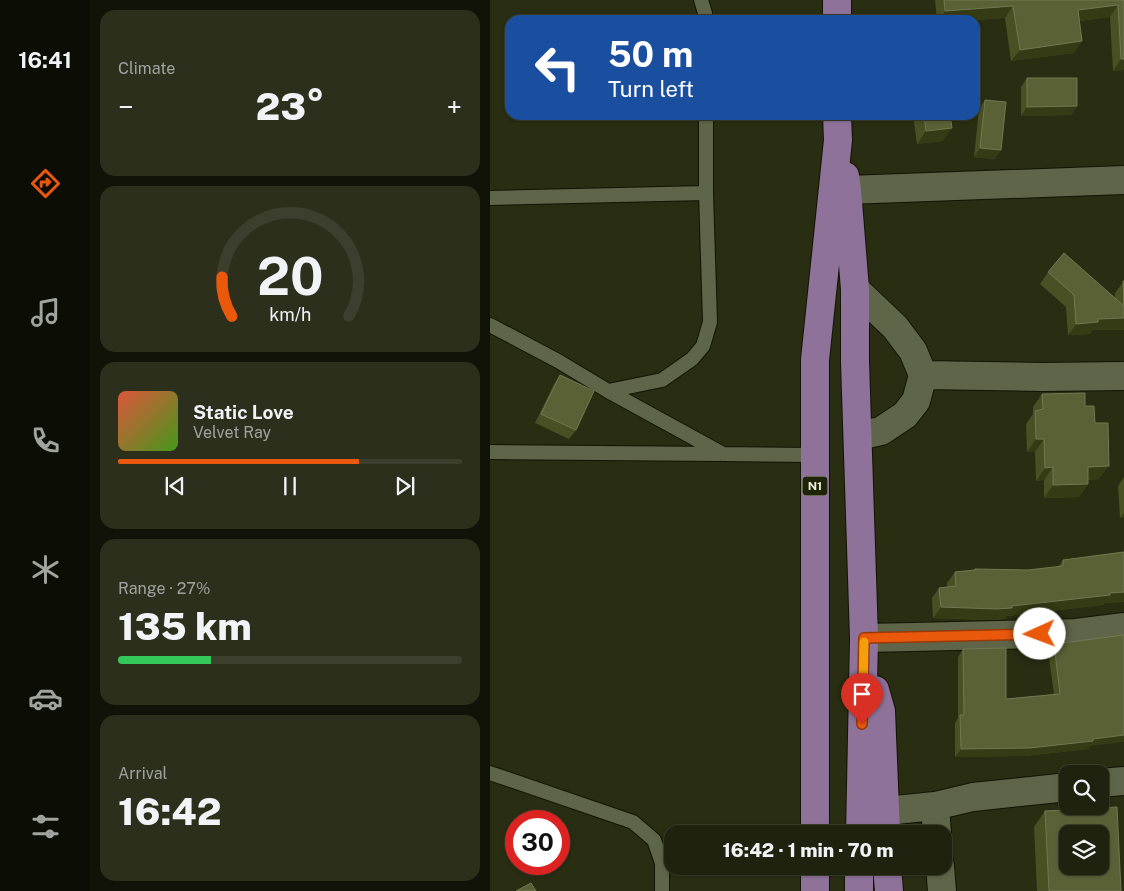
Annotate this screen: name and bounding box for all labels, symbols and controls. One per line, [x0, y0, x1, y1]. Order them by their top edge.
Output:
text: 50 m [608, 34, 693, 75]
icon: left [525, 35, 590, 100]
text: 16:41 [18, 47, 72, 73]
text: Climate [118, 59, 175, 78]
text: Turn left [608, 76, 694, 102]
text: 23° [256, 84, 324, 129]
text: − [118, 90, 134, 123]
text: + [446, 90, 462, 123]
icon: directions [28, 166, 63, 201]
text: 20 [257, 246, 323, 307]
icon: music [28, 295, 63, 330]
text: km/h [269, 304, 311, 325]
text: Static Love [193, 401, 294, 423]
icon: phone [28, 423, 63, 458]
text: Velvet Ray [193, 423, 271, 442]
icon: previous [161, 472, 189, 500]
icon: pause [276, 472, 304, 500]
icon: next [391, 472, 419, 500]
road number: N1 [802, 476, 828, 496]
icon: climate [28, 552, 63, 587]
text: Range · 27% [118, 579, 210, 598]
text: 135 km [118, 604, 252, 649]
position arrow [1013, 607, 1065, 659]
pin [841, 673, 883, 724]
icon: arrive [848, 680, 876, 708]
icon: car [28, 681, 63, 716]
text: Arrival [118, 764, 167, 783]
map controls [1059, 765, 1109, 875]
button: search [1059, 765, 1109, 815]
text: 16:42 [118, 789, 222, 834]
icon: filters [28, 809, 63, 844]
speed limit sign: 30 [505, 810, 570, 875]
button: layers [1059, 825, 1109, 875]
text: 16:42 · 1 min · 70 m [722, 839, 894, 861]

